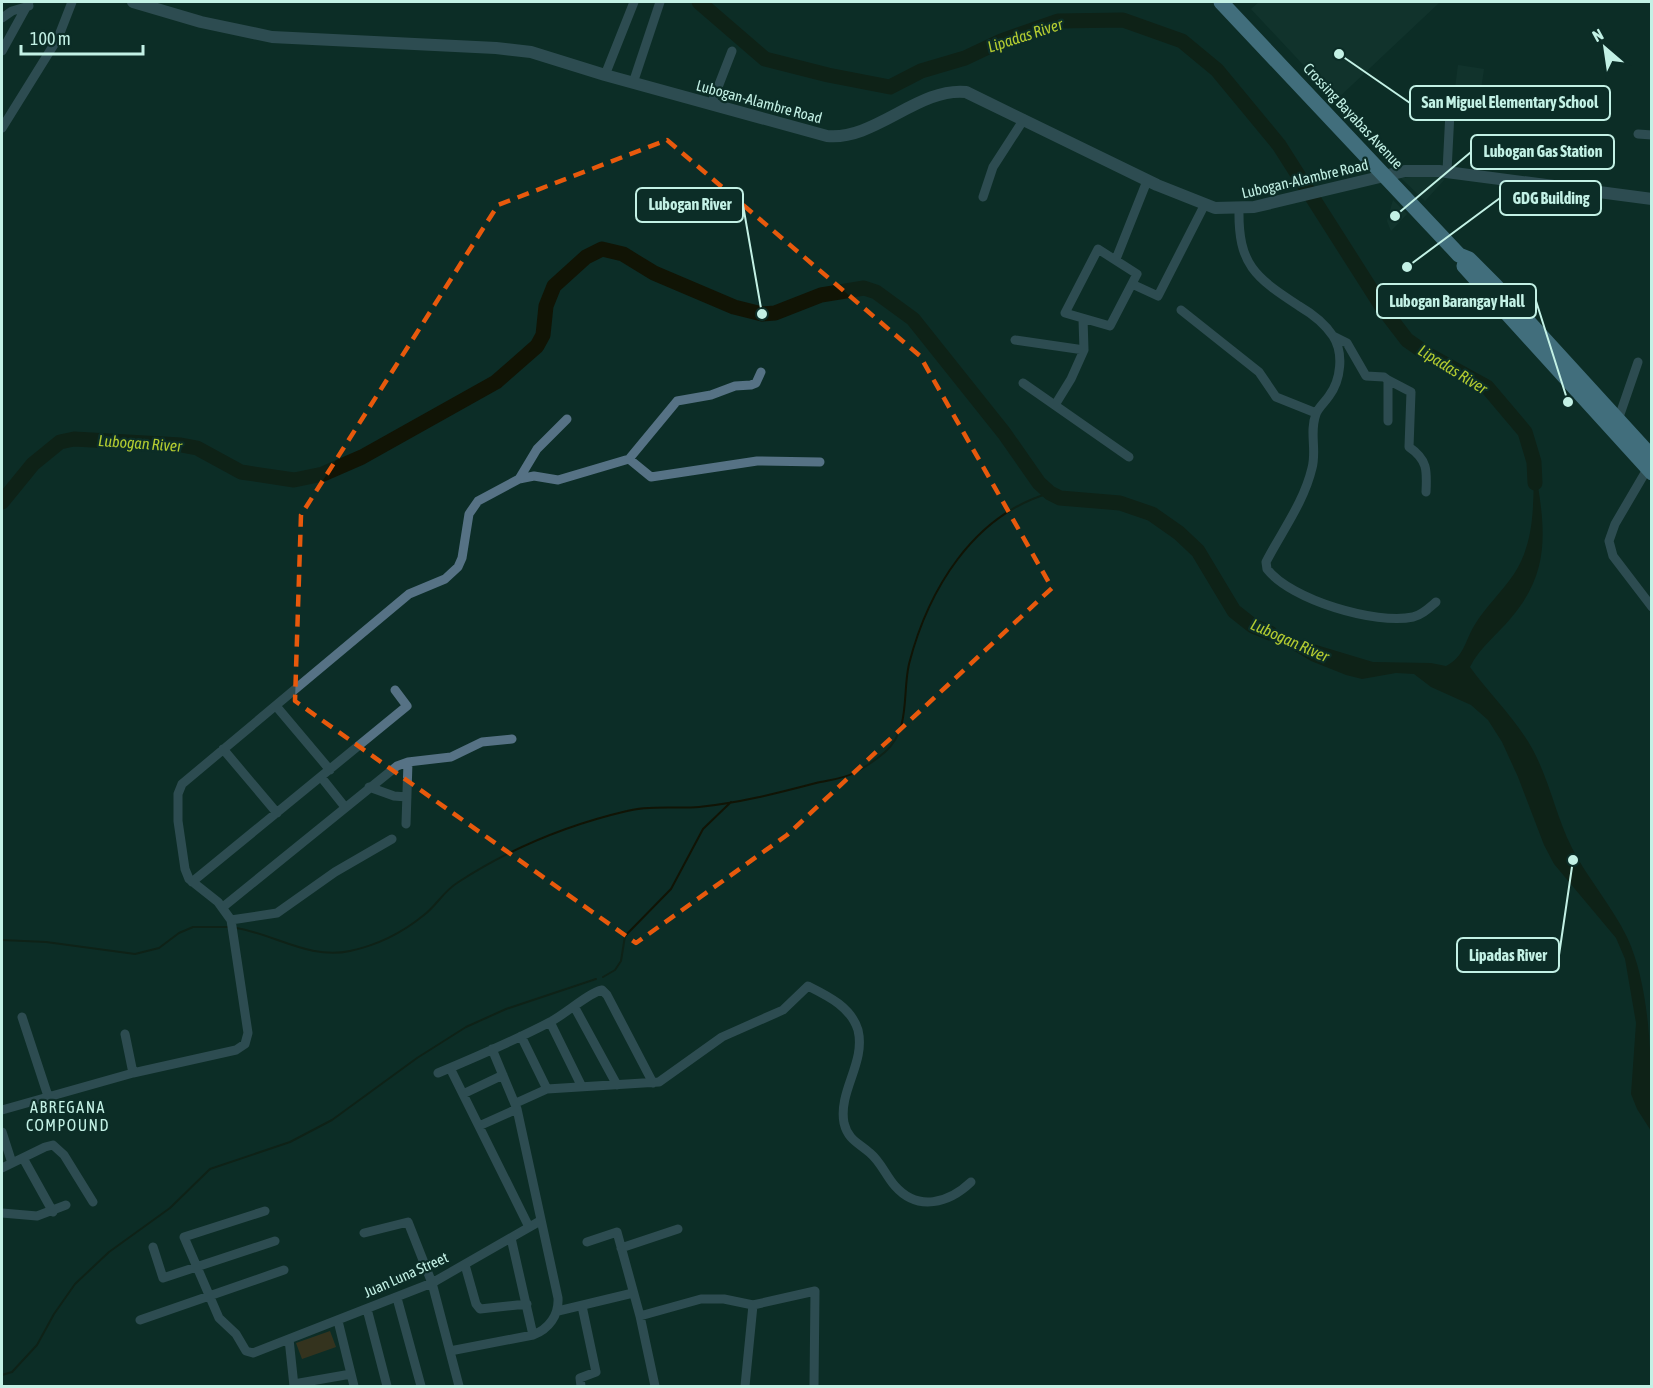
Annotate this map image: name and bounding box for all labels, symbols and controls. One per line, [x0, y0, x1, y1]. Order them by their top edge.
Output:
water label: Lipadas River [985, 14, 1066, 57]
scale bar [21, 18, 142, 56]
north arrow [1575, 18, 1635, 78]
text: N [1589, 25, 1606, 45]
text: 100 m [30, 28, 71, 49]
street label: Crossing Bayabas Avenue [1300, 59, 1407, 172]
street label: Lubogan-Alambre Road [694, 77, 824, 126]
callout: San Miguel Elementary School [1410, 86, 1610, 120]
text: San Miguel Elementary School [1422, 93, 1599, 111]
callout: Lubogan Gas Station [1471, 135, 1614, 169]
text: Lubogan Gas Station [1483, 142, 1603, 160]
street label: Lubogan-Alambre Road [1240, 156, 1370, 201]
callout: GDG Building [1500, 181, 1601, 215]
callout: Lubogan River [636, 188, 743, 222]
text: GDG Building [1512, 189, 1590, 207]
text: Lubogan River [648, 195, 732, 213]
callout: Lubogan Barangay Hall [1377, 284, 1536, 318]
text: Lubogan Barangay Hall [1389, 292, 1526, 310]
water label: Lipadas River [1415, 341, 1492, 399]
water label: Lubogan River [98, 431, 184, 456]
water label: Lubogan River [1248, 615, 1333, 667]
callout: Lipadas River [1457, 938, 1559, 972]
text: Lipadas River [1469, 946, 1547, 964]
district label: ABREGANA COMPOUND [26, 1098, 110, 1134]
street label: Juan Luna Street [361, 1248, 451, 1301]

